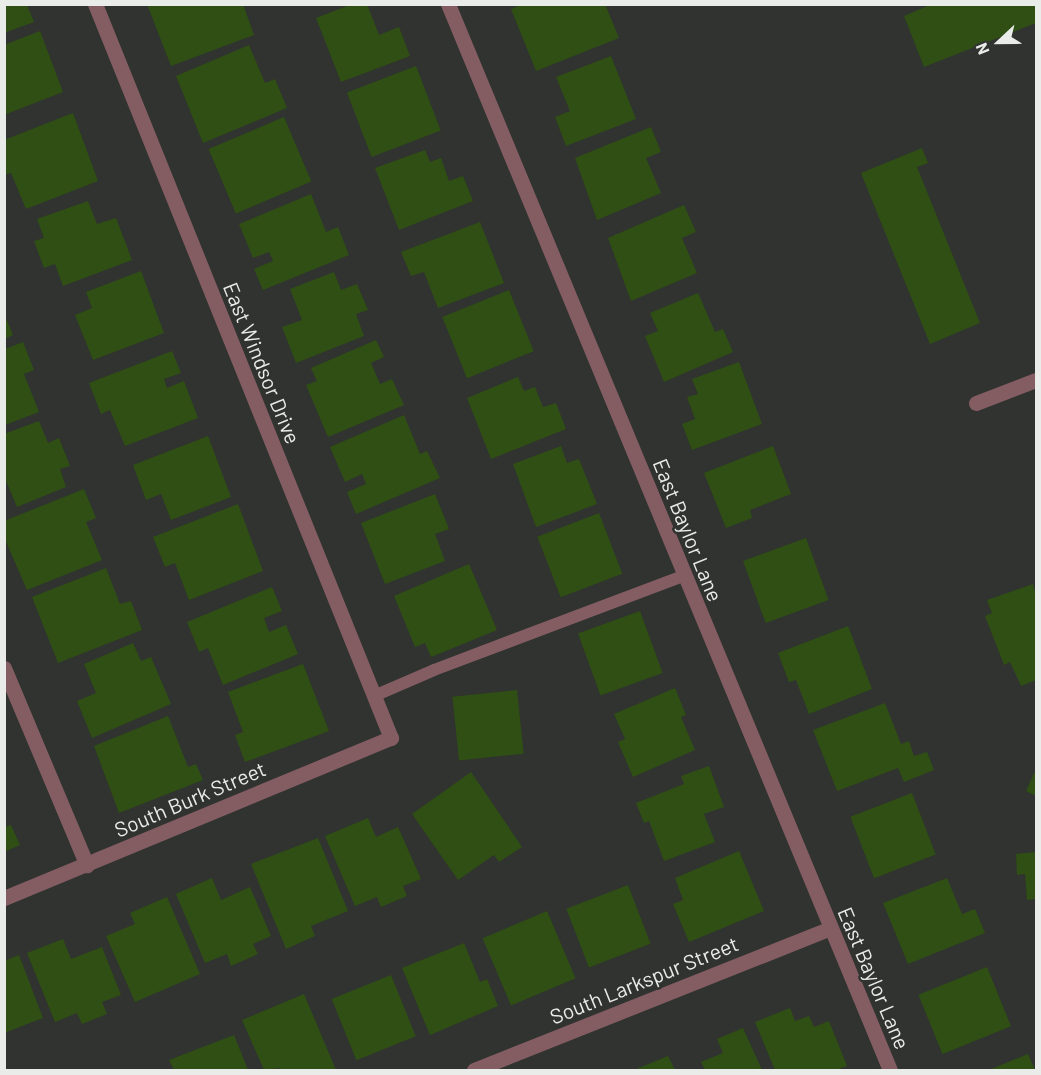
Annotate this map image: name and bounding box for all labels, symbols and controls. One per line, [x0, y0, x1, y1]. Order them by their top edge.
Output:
north arrow [969, 12, 1029, 72]
text: N [971, 40, 993, 57]
street label: East Windsor Drive [218, 279, 306, 447]
street label: East Baylor Lane [648, 455, 728, 605]
street label: South Burk Street [111, 756, 269, 842]
street label: East Baylor Lane [833, 903, 915, 1053]
street label: South Larkspur Street [546, 931, 742, 1029]

